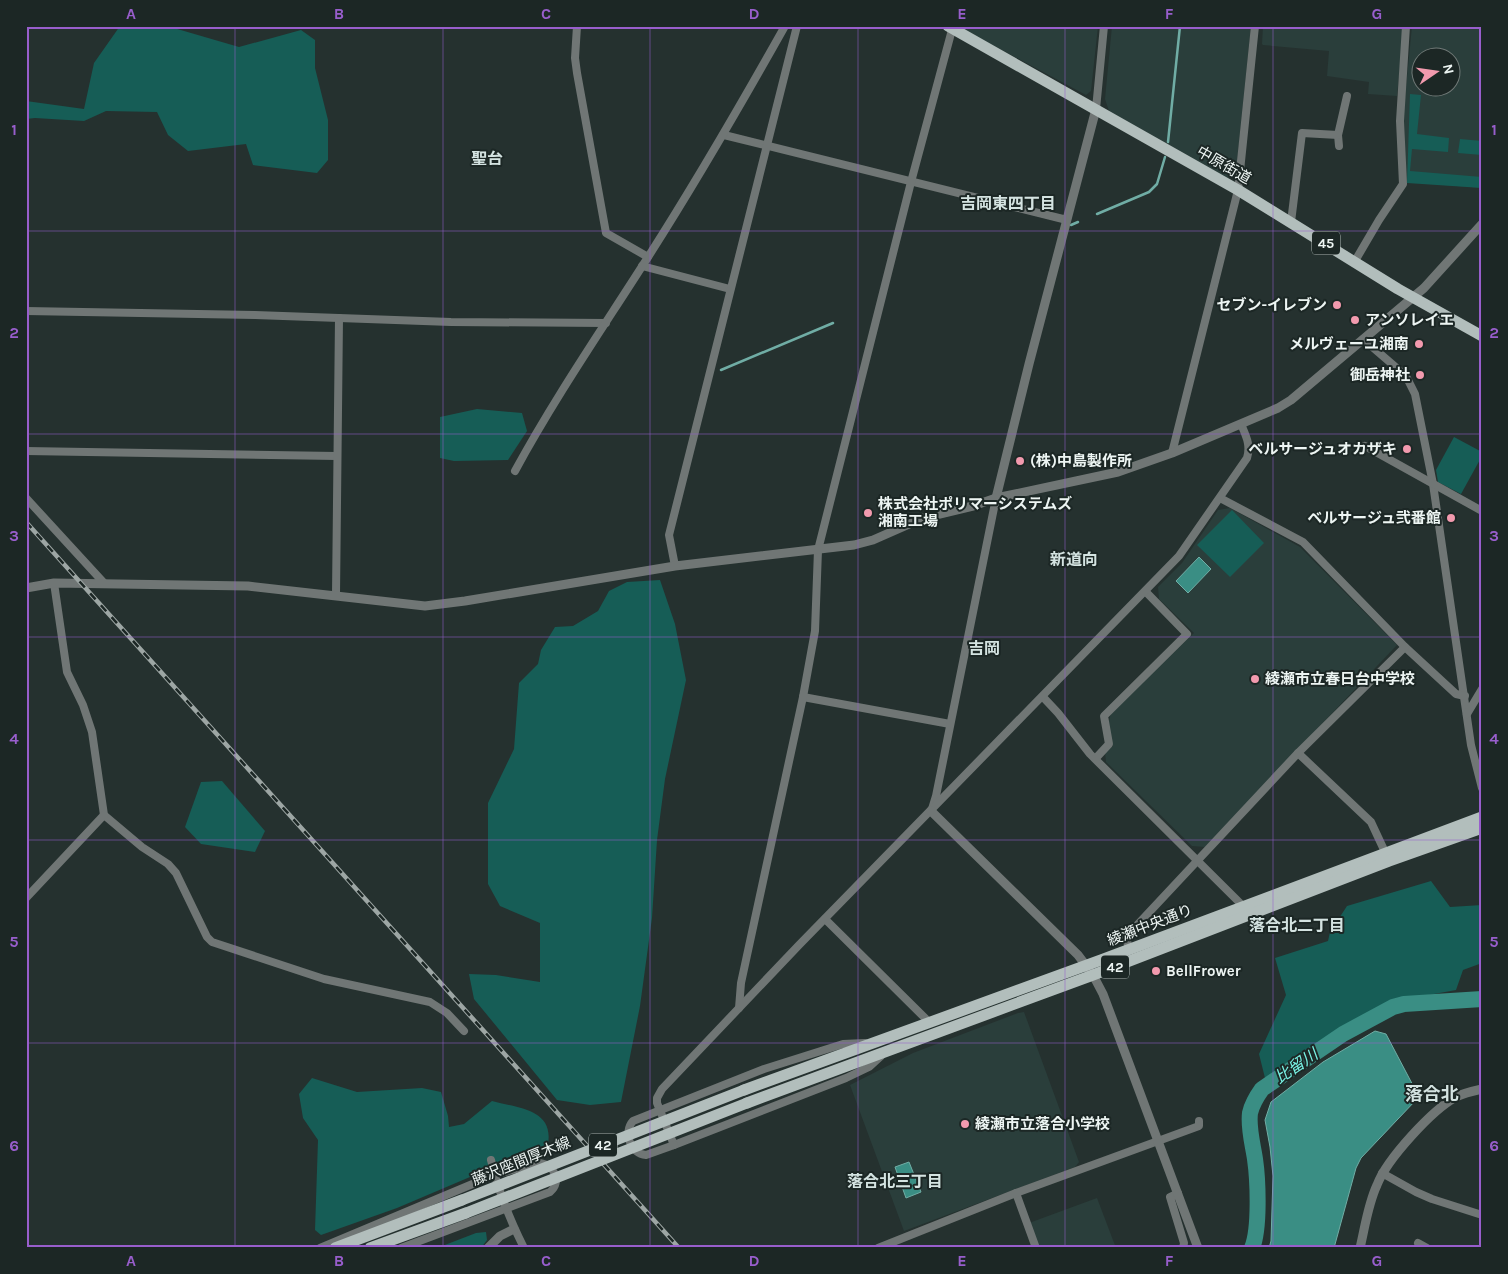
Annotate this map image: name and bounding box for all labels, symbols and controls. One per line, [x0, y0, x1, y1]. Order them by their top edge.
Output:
text: A [126, 4, 136, 23]
text: B [334, 4, 344, 23]
text: C [541, 4, 551, 23]
text: D [749, 4, 760, 23]
text: E [957, 4, 967, 23]
text: F [1165, 4, 1174, 23]
text: G [1372, 4, 1382, 23]
north arrow [1410, 48, 1460, 98]
text: N [1439, 62, 1458, 76]
text: 1 [11, 120, 17, 139]
text: 1 [1491, 120, 1497, 139]
street label: 中原街道 [1194, 142, 1254, 188]
district label: 聖台 [471, 149, 503, 168]
district label: 吉岡東四丁目 [960, 194, 1056, 213]
road number: 45 [1312, 232, 1340, 254]
place label: セブン-イレブン [1216, 296, 1327, 314]
marker: セブン-イレブン [1331, 299, 1343, 311]
place label: アンソレイエ [1365, 311, 1454, 329]
marker: アンソレイエ [1349, 314, 1361, 326]
text: 2 [9, 323, 19, 342]
text: 2 [1489, 323, 1499, 342]
place label: メルヴェーユ湘南 [1289, 335, 1409, 353]
marker: メルヴェーユ湘南 [1413, 338, 1425, 350]
place label: 御岳神社 [1350, 366, 1410, 384]
marker: 御岳神社 [1414, 369, 1426, 381]
place label: ベルサージュオカザキ [1248, 440, 1397, 458]
marker: ベルサージュオカザキ [1401, 443, 1413, 455]
place label: (株)中島製作所 [1030, 452, 1132, 470]
marker: (株)中島製作所 [1014, 455, 1026, 467]
place label: 株式会社ポリマーシステムズ 湘南工場 [878, 495, 1072, 530]
marker: 株式会社ポリマーシステムズ 湘南工場 [862, 507, 874, 519]
place label: ベルサージュ弐番館 [1307, 509, 1441, 527]
marker: ベルサージュ弐番館 [1445, 512, 1457, 524]
text: 3 [9, 526, 19, 545]
text: 3 [1489, 526, 1499, 545]
district label: 新道向 [1050, 550, 1098, 569]
district label: 吉岡 [968, 639, 1000, 658]
place label: 綾瀬市立春日台中学校 [1265, 670, 1415, 688]
marker: 綾瀬市立春日台中学校 [1249, 673, 1261, 685]
text: 4 [9, 729, 19, 748]
text: 4 [1489, 729, 1499, 748]
street label: 綾瀬中央通り [1105, 900, 1195, 950]
district label: 落合北二丁目 [1249, 916, 1345, 935]
text: 5 [9, 932, 19, 951]
text: 5 [1489, 932, 1499, 951]
road number: 42 [1101, 956, 1129, 979]
place label: BellFrower [1166, 962, 1241, 980]
marker: BellFrower [1150, 965, 1162, 977]
water label: 比留川 [1271, 1044, 1323, 1087]
district label: 落合北 [1405, 1083, 1459, 1105]
place label: 綾瀬市立落合小学校 [975, 1115, 1110, 1133]
marker: 綾瀬市立落合小学校 [959, 1118, 971, 1130]
street label: 藤沢座間厚木線 [469, 1133, 573, 1189]
road number: 42 [589, 1134, 617, 1156]
text: 6 [9, 1136, 19, 1155]
text: 6 [1489, 1136, 1499, 1155]
district label: 落合北三丁目 [847, 1172, 943, 1191]
text: A [126, 1251, 136, 1270]
text: B [334, 1251, 344, 1270]
text: C [541, 1251, 551, 1270]
text: D [749, 1251, 760, 1270]
text: E [957, 1251, 967, 1270]
text: F [1165, 1251, 1174, 1270]
text: G [1372, 1251, 1382, 1270]

